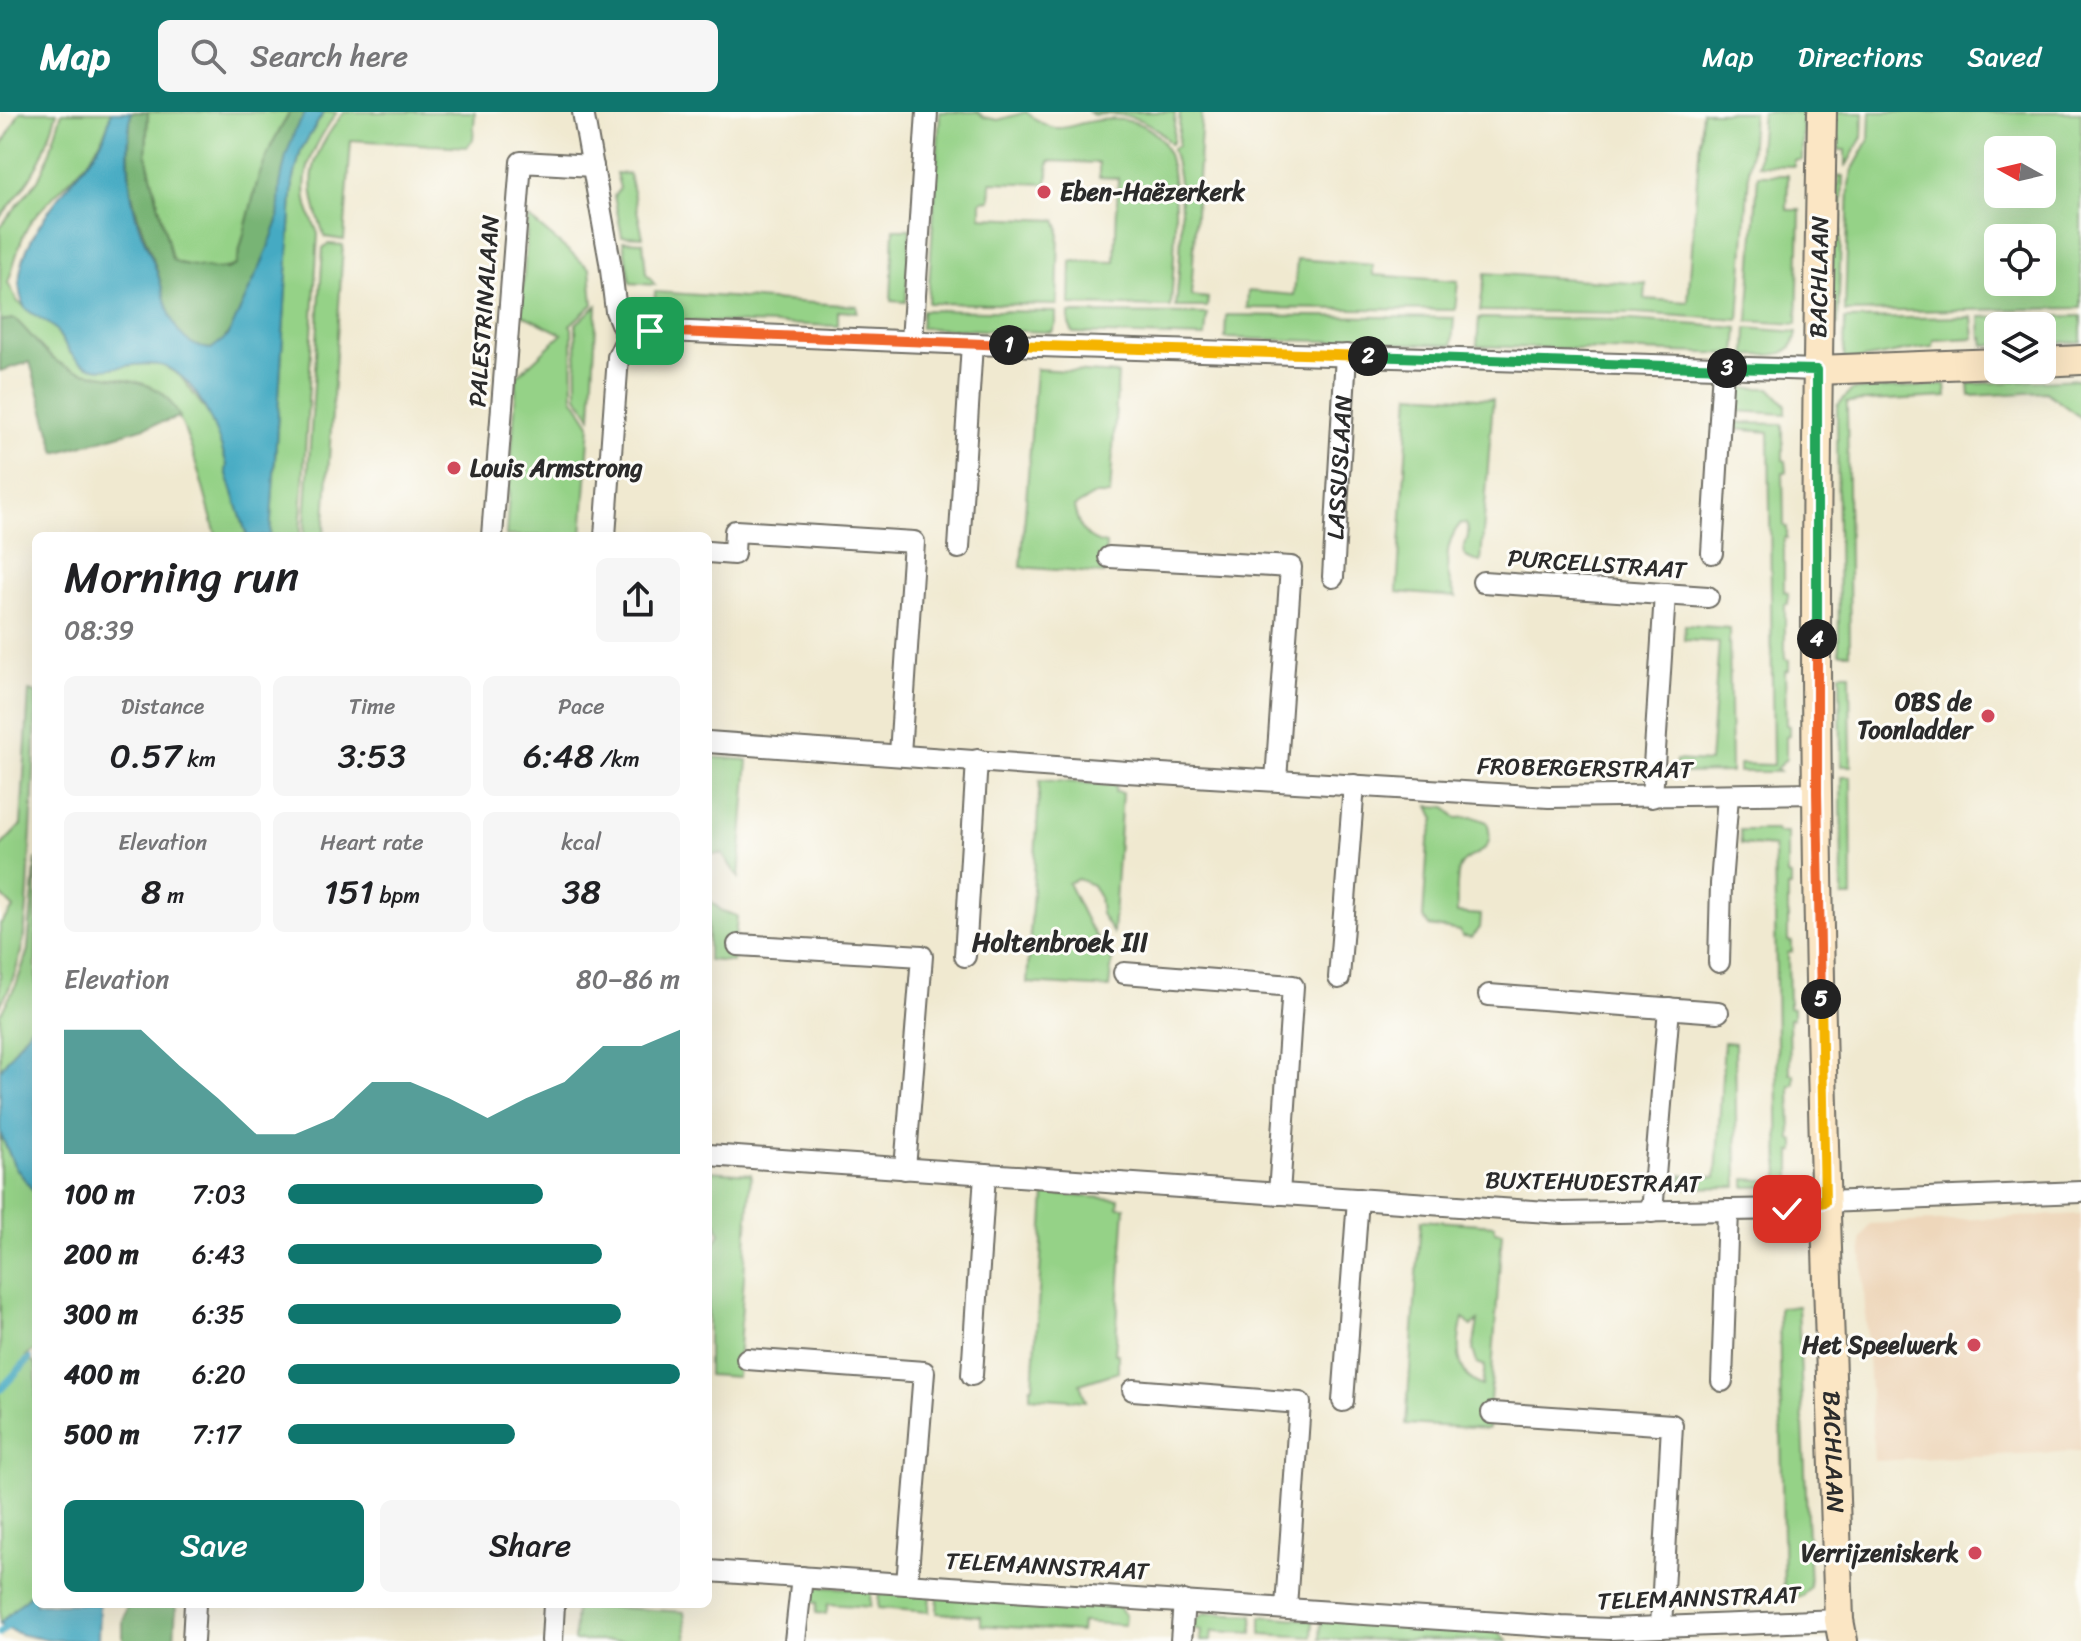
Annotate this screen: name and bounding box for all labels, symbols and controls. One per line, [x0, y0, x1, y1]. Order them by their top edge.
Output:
search box [158, 20, 718, 92]
text: Map [40, 23, 110, 90]
text: Search here [250, 29, 408, 83]
text: Map [1702, 32, 1754, 81]
text: Directions [1798, 32, 1923, 81]
text: Saved [1967, 32, 2041, 81]
icon: search [186, 34, 230, 78]
north arrow [1984, 136, 2056, 208]
map controls [1984, 136, 2056, 384]
place label: Eben-Haëzerkerk [1060, 171, 1246, 213]
marker: Eben-Haëzerkerk [1035, 183, 1053, 201]
street label: PALESTRINALAAN [456, 213, 512, 408]
street label: BACHLAAN [1797, 216, 1841, 338]
button: locate [1984, 224, 2056, 296]
pin [616, 297, 684, 365]
icon: arrive [628, 309, 672, 353]
button: layers [1984, 312, 2056, 384]
pin: 1 [989, 325, 1029, 365]
text: 1 [1004, 325, 1014, 364]
pin: 2 [1348, 336, 1388, 376]
text: 2 [1362, 336, 1374, 375]
pin: 3 [1707, 348, 1747, 388]
text: 3 [1721, 348, 1733, 387]
street label: LASSUSLAAN [1314, 394, 1365, 541]
place label: Louis Armstrong [470, 447, 643, 489]
marker: Louis Armstrong [445, 459, 463, 477]
street label: PURCELLSTRAAT [1506, 537, 1690, 591]
text: Morning run [64, 538, 299, 616]
button: share [596, 558, 680, 642]
text: 08:39 [64, 607, 134, 653]
pin: 4 [1797, 619, 1837, 659]
text: 4 [1810, 619, 1824, 658]
place label: OBS de Toonladder [1857, 681, 1974, 751]
text: Distance [121, 687, 204, 726]
text: Time [349, 687, 395, 726]
text: Pace [558, 687, 605, 726]
marker: OBS de Toonladder [1979, 707, 1997, 725]
text: 0.57 [110, 726, 181, 786]
text: 3:53 [338, 726, 406, 786]
text: 6:48 [523, 726, 594, 786]
text: km [181, 740, 216, 779]
text: /km [594, 740, 640, 779]
street label: FROBERGERSTRAAT [1477, 745, 1695, 791]
text: Elevation [118, 823, 207, 862]
text: Heart rate [320, 823, 424, 862]
text: kcal [561, 823, 601, 862]
text: 8 [141, 862, 162, 922]
text: 151 [324, 862, 374, 922]
text: 38 [562, 862, 601, 922]
text: m [162, 876, 184, 915]
text: bpm [374, 876, 420, 915]
district label: Holtenbroek III [972, 919, 1149, 965]
text: Elevation [64, 956, 169, 1002]
text: 80–86 m [576, 956, 680, 1002]
pin: 5 [1801, 979, 1841, 1019]
text: 5 [1814, 979, 1828, 1018]
street label: BUXTEHUDESTRAAT [1485, 1159, 1703, 1205]
text: 100 m [64, 1171, 135, 1217]
text: 7:03 [192, 1171, 245, 1217]
pin [1753, 1175, 1821, 1243]
icon: check [1765, 1187, 1809, 1231]
text: 200 m [64, 1231, 139, 1277]
text: 6:43 [192, 1231, 245, 1277]
text: 300 m [64, 1291, 138, 1337]
text: 6:35 [192, 1291, 245, 1337]
place label: Het Speelwerk [1802, 1324, 1958, 1366]
marker: Het Speelwerk [1965, 1336, 1983, 1354]
text: 400 m [64, 1351, 140, 1397]
text: 6:20 [192, 1351, 246, 1397]
street label: BACHLAAN [1810, 1390, 1856, 1514]
text: 500 m [64, 1411, 139, 1457]
text: 7:17 [192, 1411, 241, 1457]
button: Save [64, 1500, 364, 1592]
button: Share [380, 1500, 680, 1592]
place label: Verrijzeniskerk [1801, 1532, 1959, 1574]
street label: TELEMANNSTRAAT [944, 1540, 1152, 1592]
marker: Verrijzeniskerk [1966, 1544, 1984, 1562]
street label: TELEMANNSTRAAT [1597, 1573, 1804, 1623]

